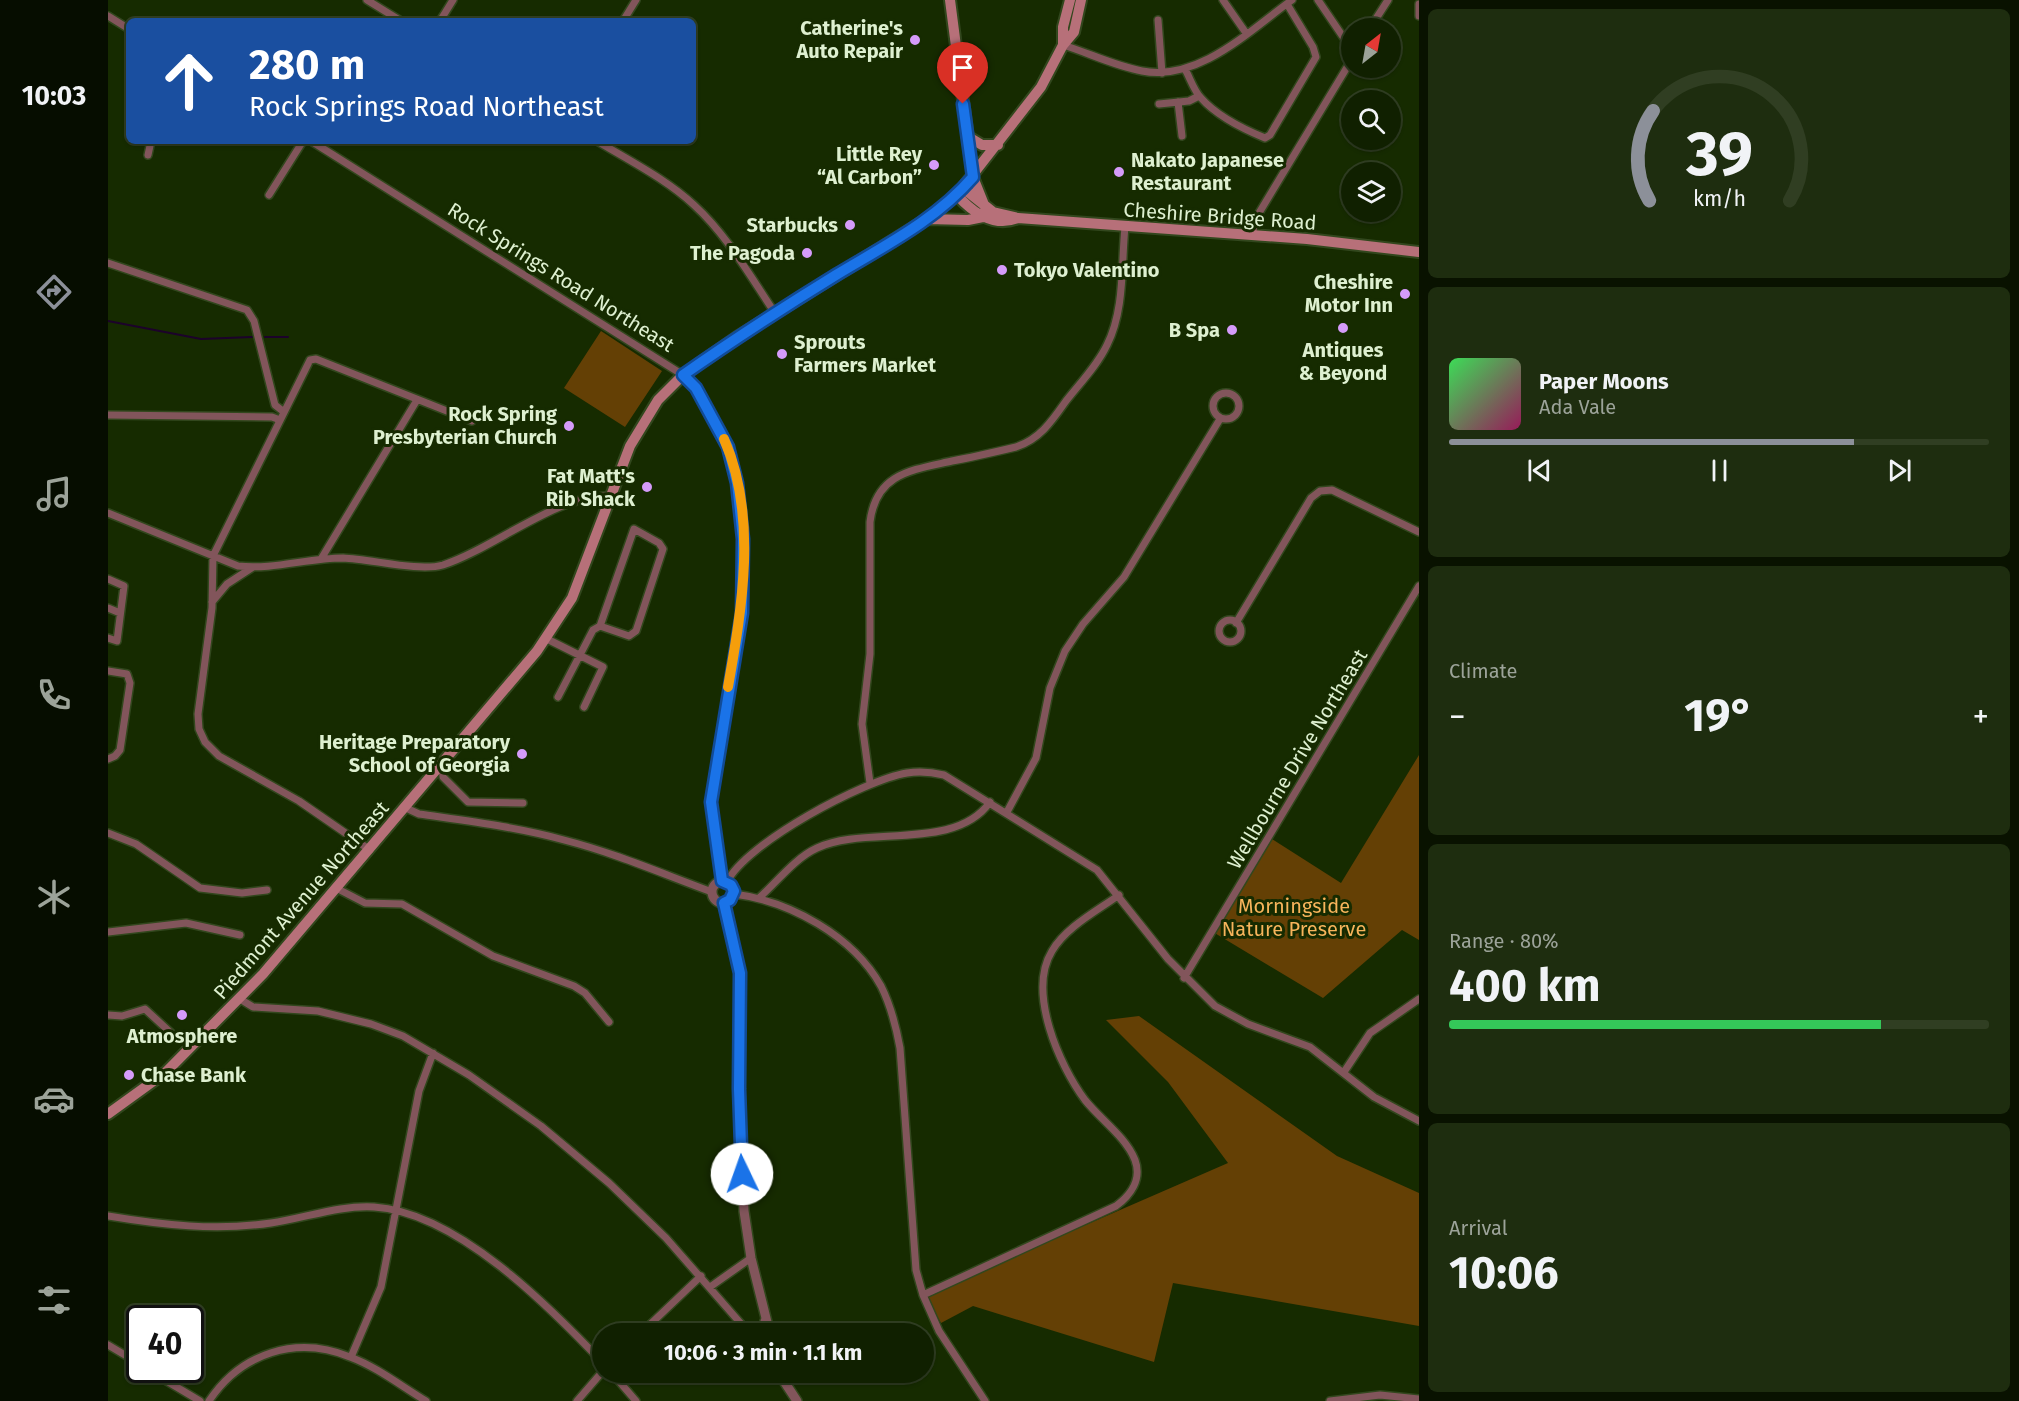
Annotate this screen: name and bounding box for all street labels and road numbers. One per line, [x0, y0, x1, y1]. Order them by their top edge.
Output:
street label: Rock Springs Road Northeast [443, 197, 679, 357]
street label: Cheshire Bridge Road [1123, 197, 1317, 235]
street label: Wellbourne Drive Northeast [1222, 644, 1373, 873]
street label: Piedmont Avenue Northeast [208, 795, 394, 1004]

